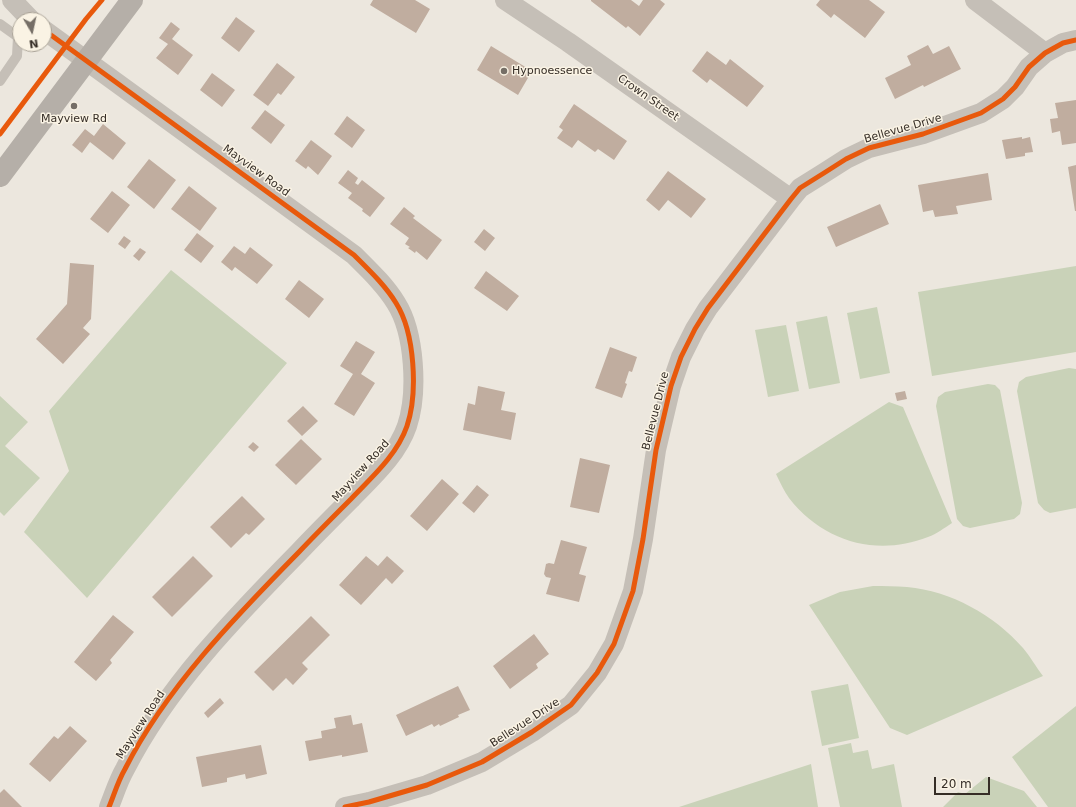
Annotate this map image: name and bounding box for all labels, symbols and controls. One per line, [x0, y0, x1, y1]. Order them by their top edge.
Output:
north arrow [12, 12, 52, 52]
text: N [28, 36, 39, 50]
place label: Hypnoessence [512, 64, 592, 78]
marker: Hypnoessence [499, 66, 509, 76]
street label: Crown Street [615, 72, 681, 124]
marker: Mayview Rd [69, 101, 79, 111]
place label: Mayview Rd [41, 112, 107, 126]
street label: Bellevue Drive [863, 112, 943, 146]
street label: Mayview Road [220, 142, 292, 200]
street label: Bellevue Drive [640, 370, 672, 452]
street label: Mayview Road [330, 437, 392, 505]
street label: Mayview Road [114, 688, 168, 762]
street label: Bellevue Drive [488, 696, 562, 750]
scale bar [936, 769, 992, 795]
text: 20 m [941, 777, 972, 791]

